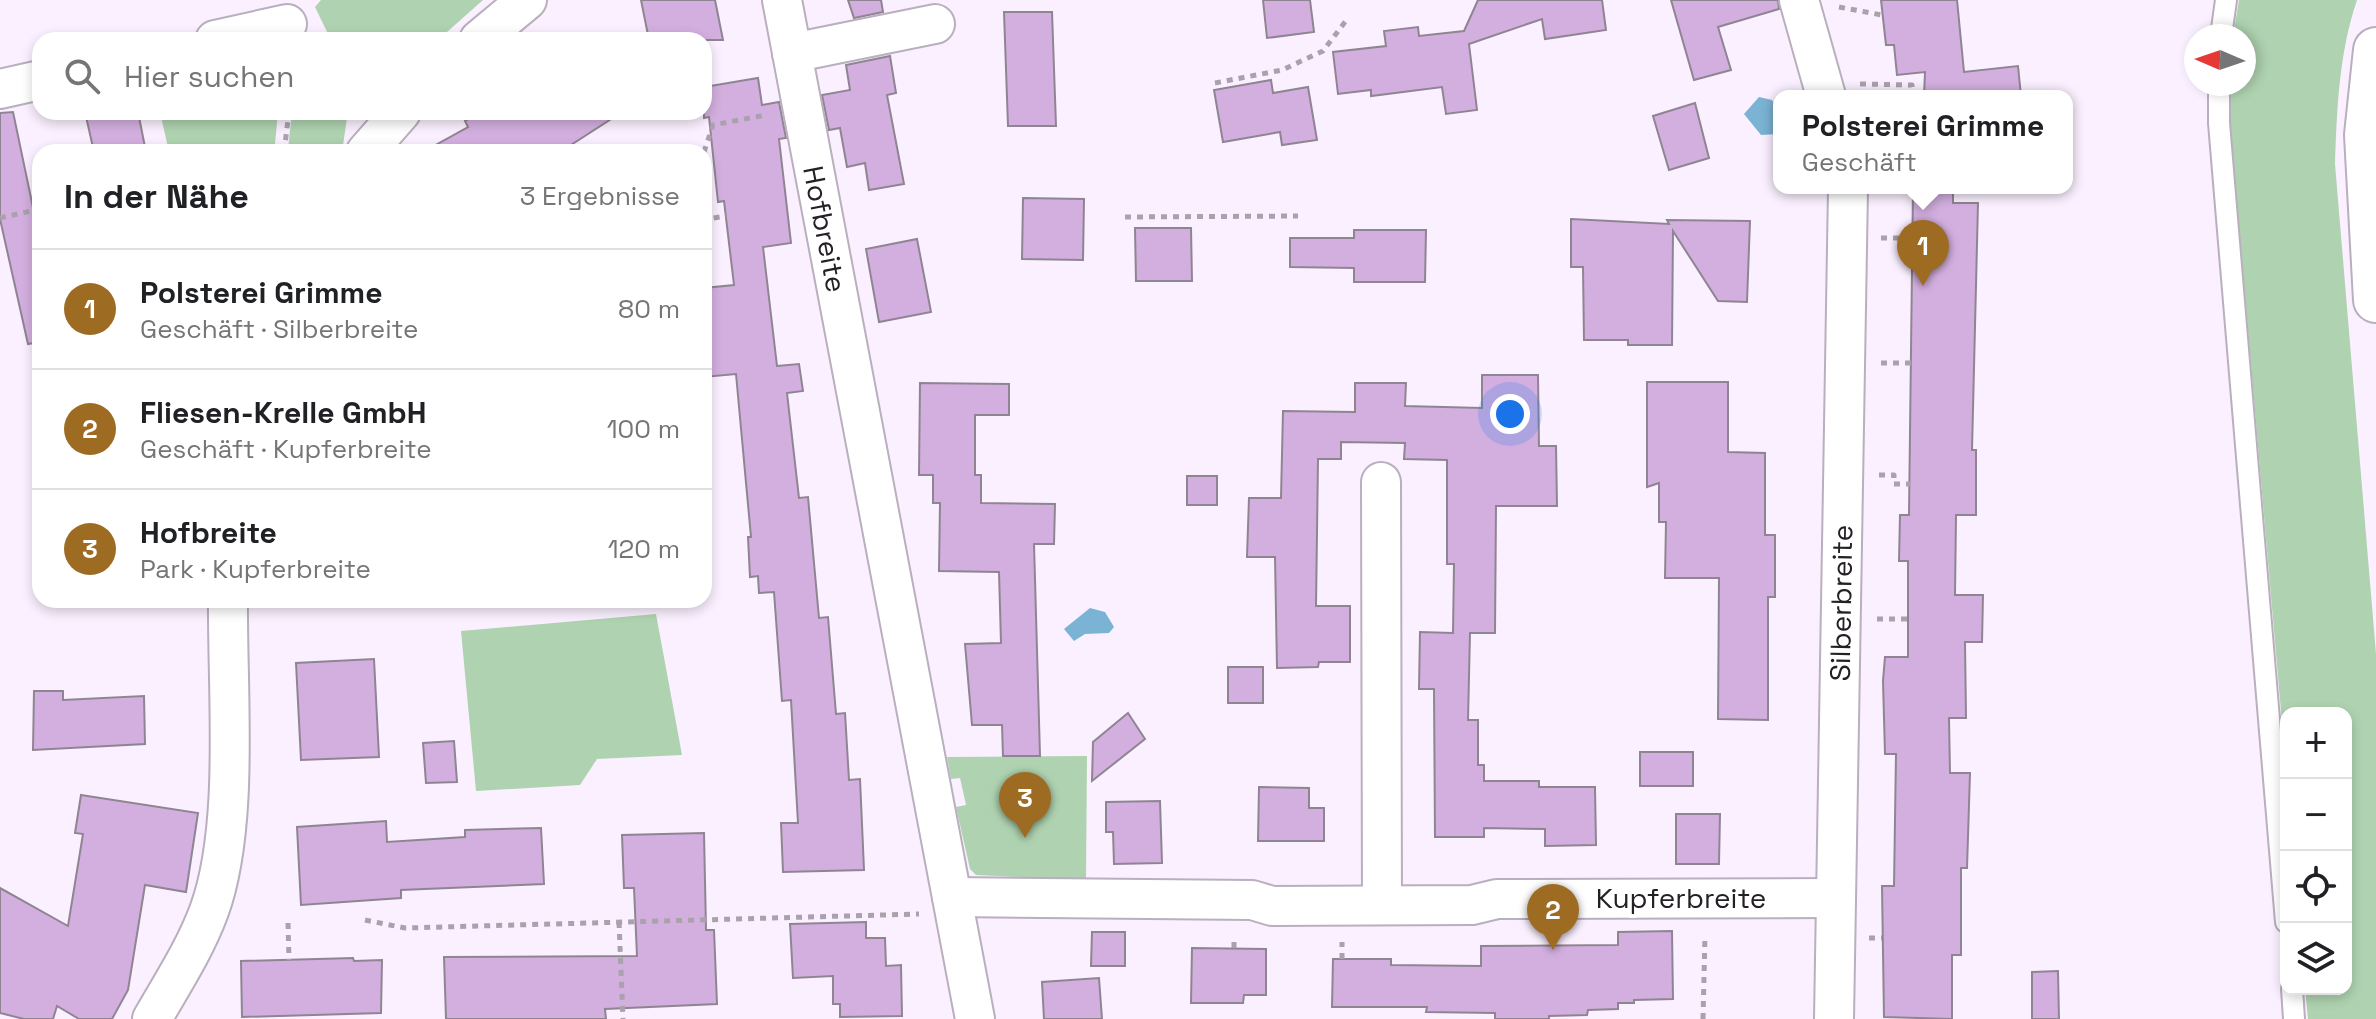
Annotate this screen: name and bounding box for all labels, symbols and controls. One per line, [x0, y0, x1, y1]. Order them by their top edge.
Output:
north arrow [2184, 24, 2256, 96]
search box [32, 32, 712, 120]
icon: search [60, 54, 104, 98]
text: Hier suchen [124, 57, 294, 96]
popup [1773, 90, 2073, 194]
text: Polsterei Grimme [1802, 106, 2044, 145]
text: Geschäft [1802, 145, 1917, 179]
street label: Hofbreite [795, 163, 855, 295]
text: In der Nähe [64, 175, 249, 218]
text: 3 Ergebnisse [520, 179, 680, 213]
pin: 1 [1897, 220, 1949, 286]
text: Polsterei Grimme [140, 273, 383, 312]
text: 1 [84, 292, 96, 326]
text: 80 m [618, 292, 680, 326]
text: Geschäft · Silberbreite [140, 312, 418, 346]
text: Fliesen-Krelle GmbH [140, 393, 426, 432]
your location [1490, 394, 1530, 434]
text: 2 [82, 412, 98, 446]
text: 100 m [607, 412, 680, 446]
text: Geschäft · Kupferbreite [140, 432, 432, 466]
text: Hofbreite [140, 513, 277, 552]
street label: Silberbreite [1822, 524, 1860, 682]
text: 3 [82, 532, 98, 566]
text: 120 m [608, 532, 680, 566]
text: Park · Kupferbreite [140, 552, 371, 586]
map controls [2280, 707, 2352, 995]
button: + [2280, 707, 2352, 779]
pin: 3 [999, 772, 1051, 838]
button: − [2280, 779, 2352, 851]
button: locate [2280, 851, 2352, 923]
street label: Kupferbreite [1596, 880, 1766, 916]
pin: 2 [1527, 884, 1579, 950]
button: layers [2280, 923, 2352, 995]

